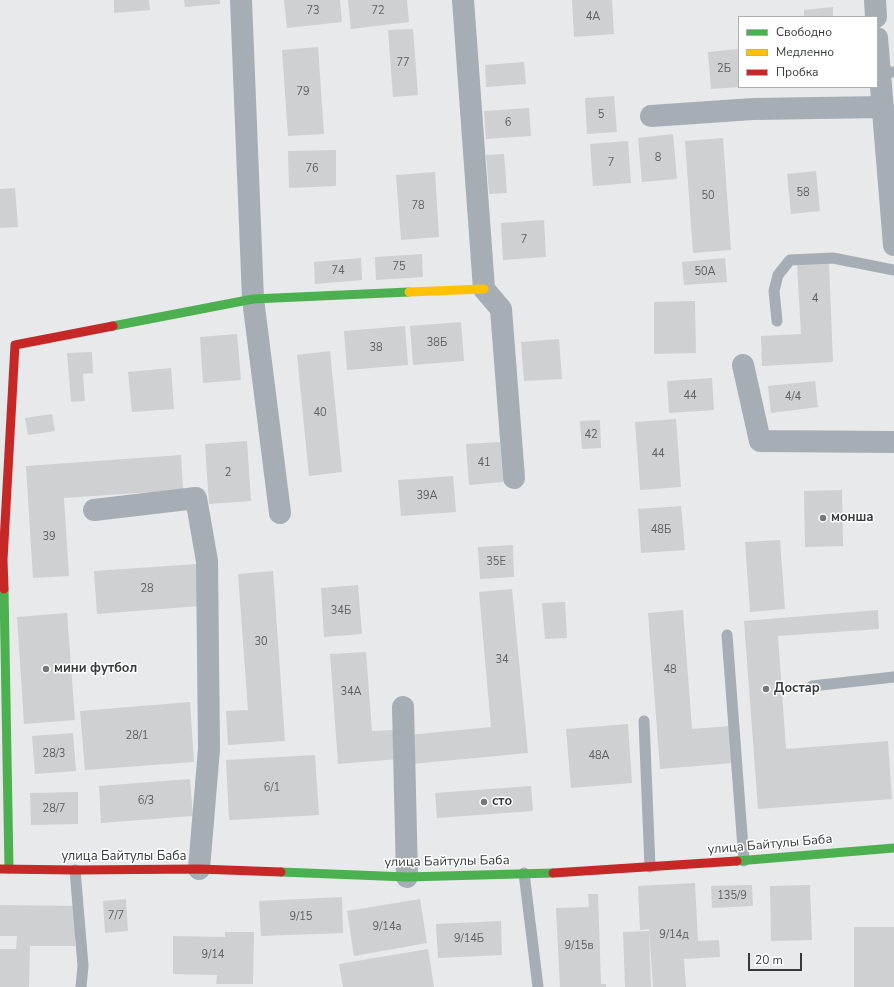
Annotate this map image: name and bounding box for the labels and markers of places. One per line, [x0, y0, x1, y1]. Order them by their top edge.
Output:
place label: монша [831, 510, 874, 526]
marker: монша [818, 513, 828, 523]
place label: мини футбол [54, 661, 137, 677]
marker: мини футбол [41, 664, 51, 674]
place label: Достар [774, 681, 820, 697]
marker: Достар [761, 684, 771, 694]
place label: сто [492, 794, 512, 810]
marker: сто [479, 797, 489, 807]

